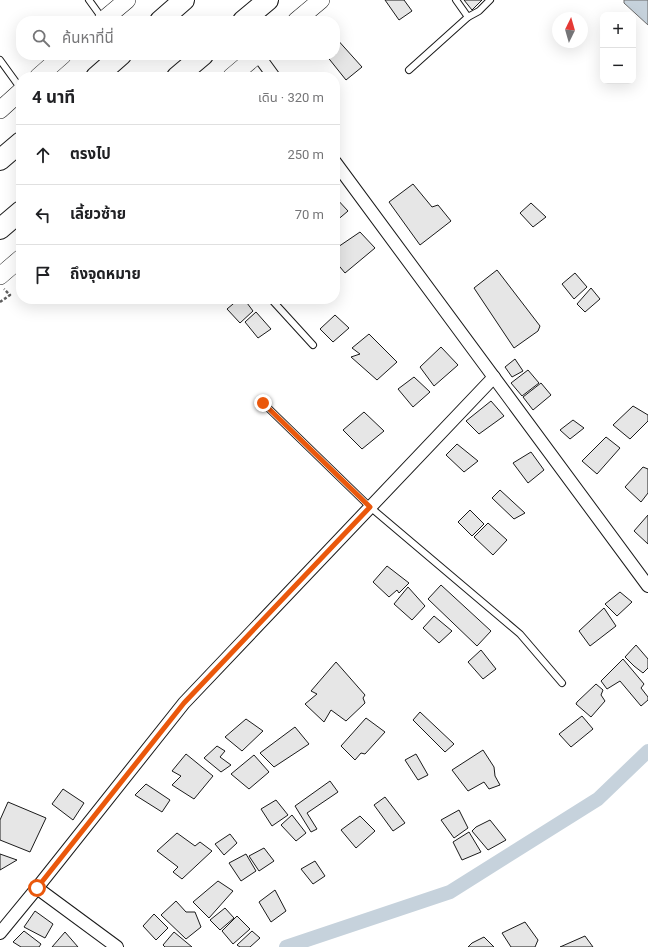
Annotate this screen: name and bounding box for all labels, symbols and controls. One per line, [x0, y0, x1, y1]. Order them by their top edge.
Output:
north arrow [552, 12, 588, 48]
map controls [600, 12, 636, 84]
button: + [600, 12, 636, 48]
search box [16, 16, 340, 60]
icon: search [30, 27, 52, 49]
text: ค้นหาที่นี่ [62, 29, 114, 47]
button: − [600, 48, 636, 84]
text: 4 นาที [32, 87, 75, 107]
text: เดิน · 320 m [258, 90, 324, 105]
icon: ahead [32, 144, 54, 166]
text: ตรงไป [70, 145, 111, 163]
text: 250 m [287, 147, 324, 162]
icon: left [32, 204, 54, 226]
text: เลี้ยวซ้าย [70, 205, 126, 223]
text: 70 m [295, 207, 324, 222]
icon: arrive [32, 264, 54, 286]
text: ถึงจุดหมาย [70, 265, 141, 283]
route end [254, 394, 272, 412]
route start [28, 879, 46, 897]

